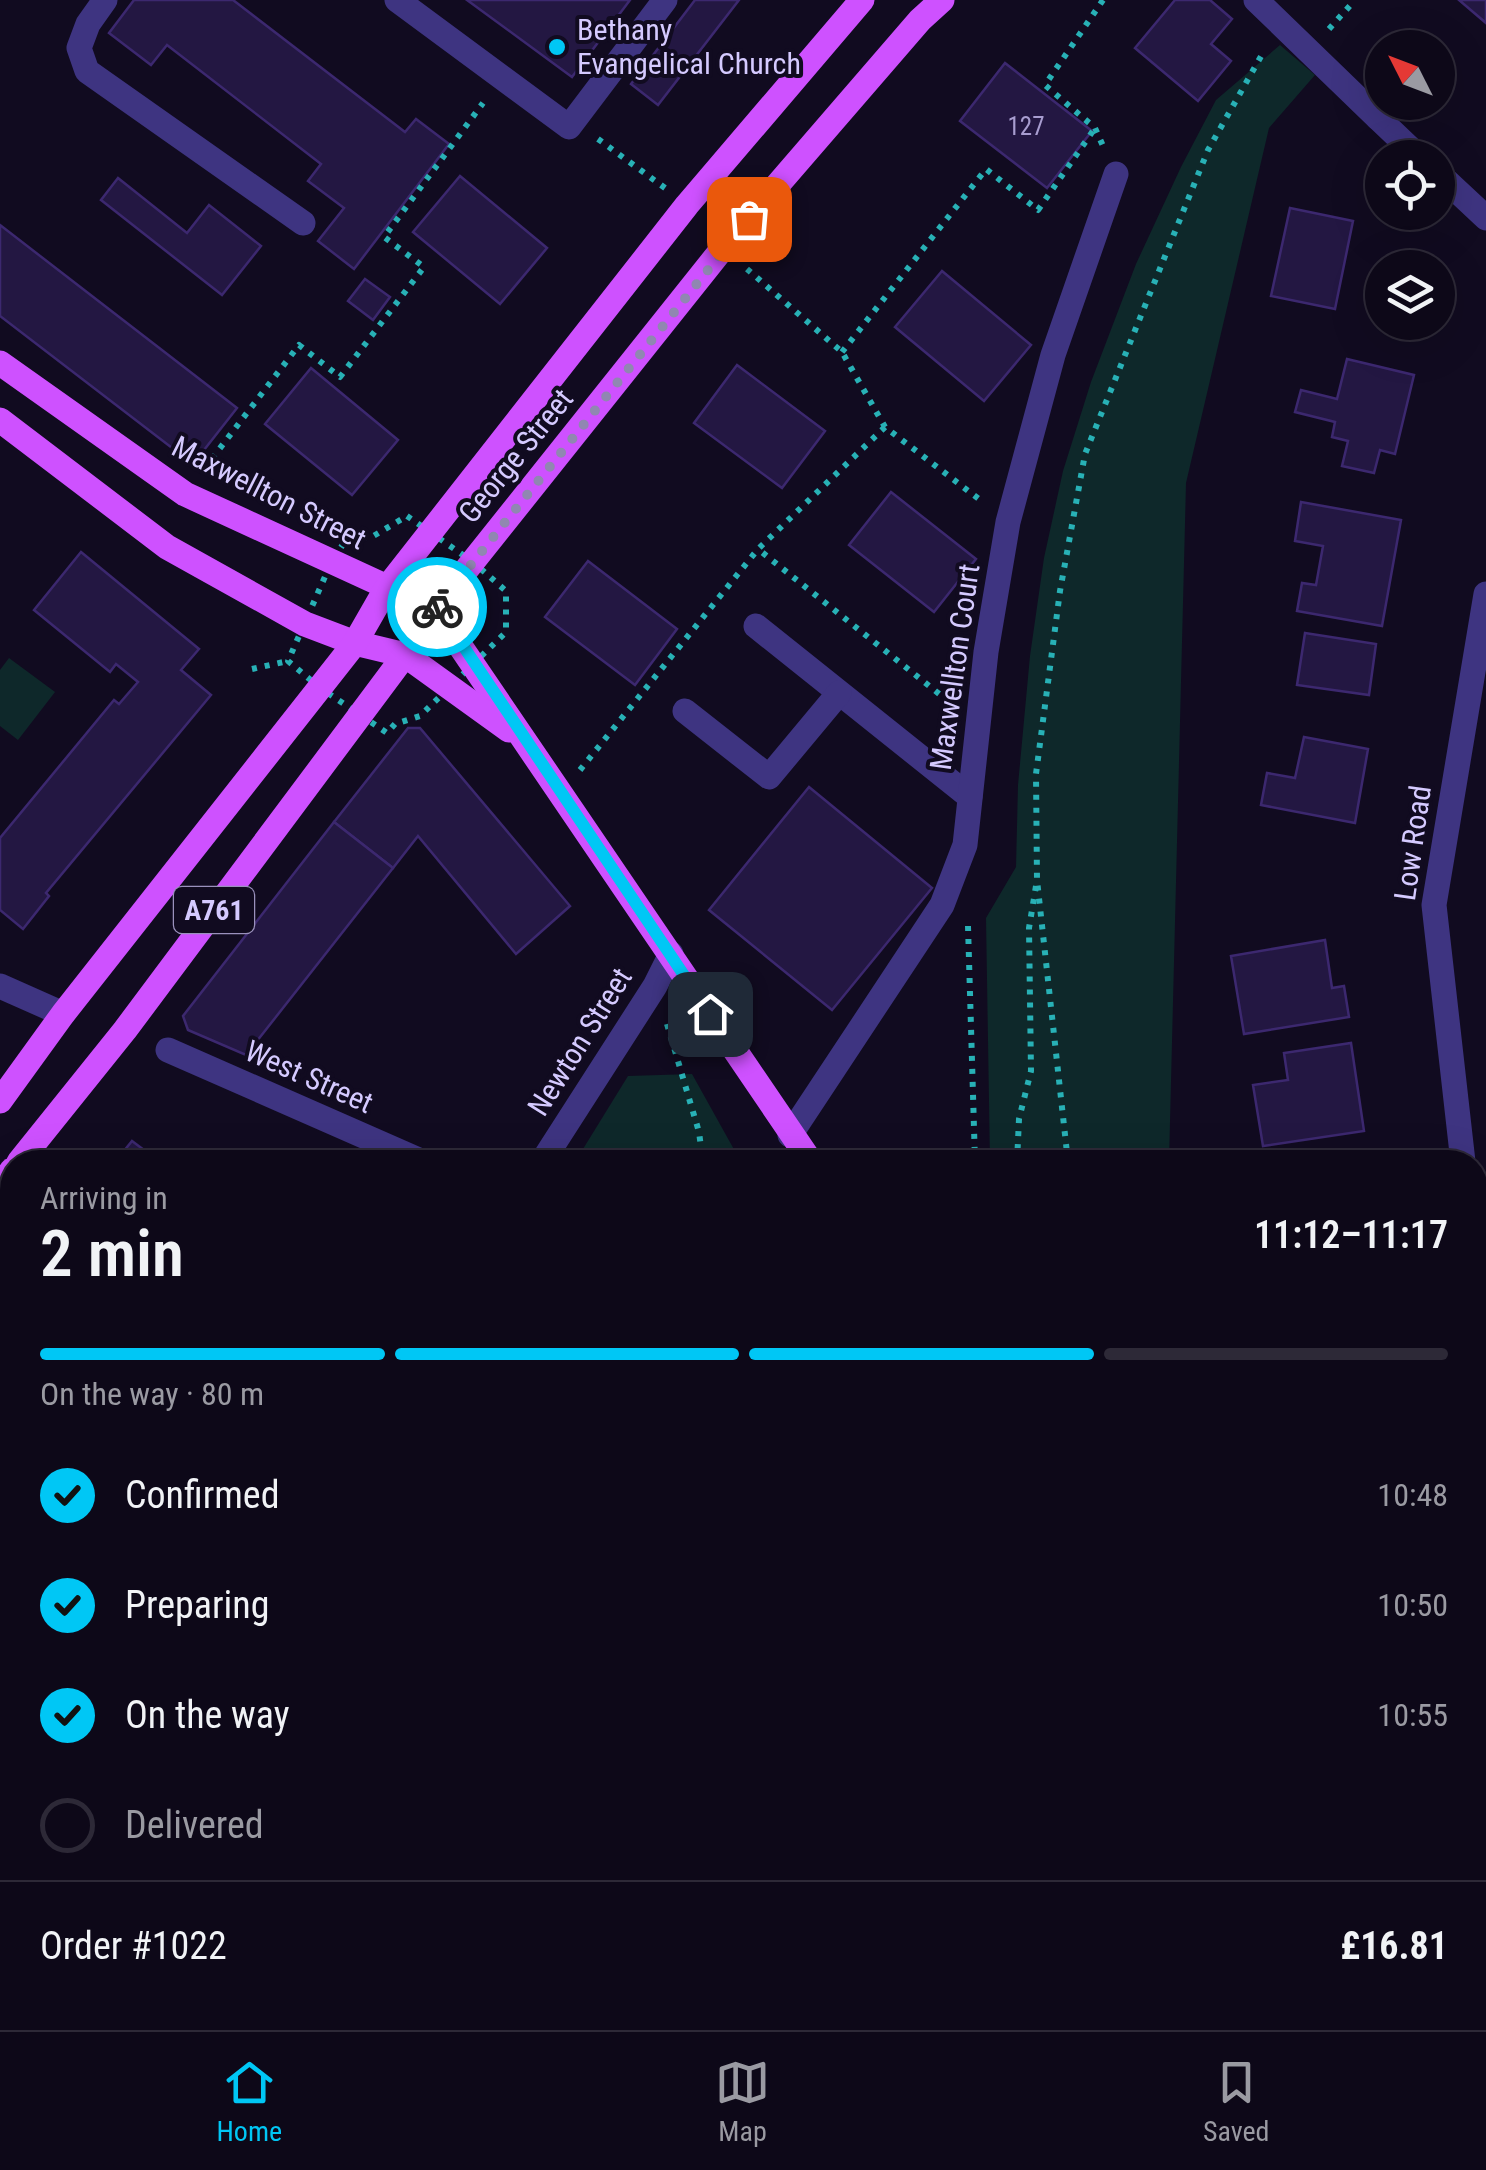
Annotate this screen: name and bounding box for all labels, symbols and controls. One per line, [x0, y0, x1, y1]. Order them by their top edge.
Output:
place label: Bethany Evangelical Church [577, 12, 801, 81]
north arrow [1365, 30, 1455, 120]
map controls [1365, 30, 1455, 340]
marker: Bethany Evangelical Church [546, 36, 568, 58]
house number: 127 [1007, 112, 1045, 141]
button: locate [1365, 140, 1455, 230]
pin [707, 177, 792, 262]
icon: bag [722, 192, 777, 247]
button: layers [1365, 250, 1455, 340]
street label: George Street [451, 382, 580, 530]
street label: Maxwellton Street [166, 429, 372, 556]
courier [387, 557, 487, 657]
street label: Maxwellton Court [923, 562, 986, 772]
icon: bike [410, 580, 465, 635]
street label: Low Road [1387, 783, 1438, 903]
road number: A761 [174, 887, 254, 933]
street label: Newton Street [520, 961, 639, 1122]
pin [668, 972, 753, 1057]
icon: home [683, 987, 738, 1042]
street label: West Street [240, 1033, 379, 1120]
text: Arriving in [40, 1179, 168, 1217]
text: 11:12–11:17 [1254, 1213, 1448, 1257]
text: 2 min [40, 1216, 184, 1292]
text: On the way · 80 m [40, 1375, 264, 1413]
icon: check [40, 1468, 95, 1523]
text: Confirmed [125, 1473, 280, 1517]
text: 10:48 [1377, 1476, 1448, 1514]
icon: check [40, 1578, 95, 1633]
text: Preparing [125, 1583, 270, 1627]
text: 10:50 [1377, 1586, 1448, 1624]
icon: check [40, 1688, 95, 1743]
text: On the way [125, 1693, 290, 1737]
text: 10:55 [1377, 1696, 1448, 1734]
text: Delivered [125, 1803, 264, 1847]
text: Order #1022 [40, 1924, 227, 1968]
text: £16.81 [1340, 1924, 1448, 1968]
tab: Home [216, 2055, 282, 2148]
tab: Map [715, 2055, 770, 2148]
tab: Saved [1203, 2055, 1270, 2148]

